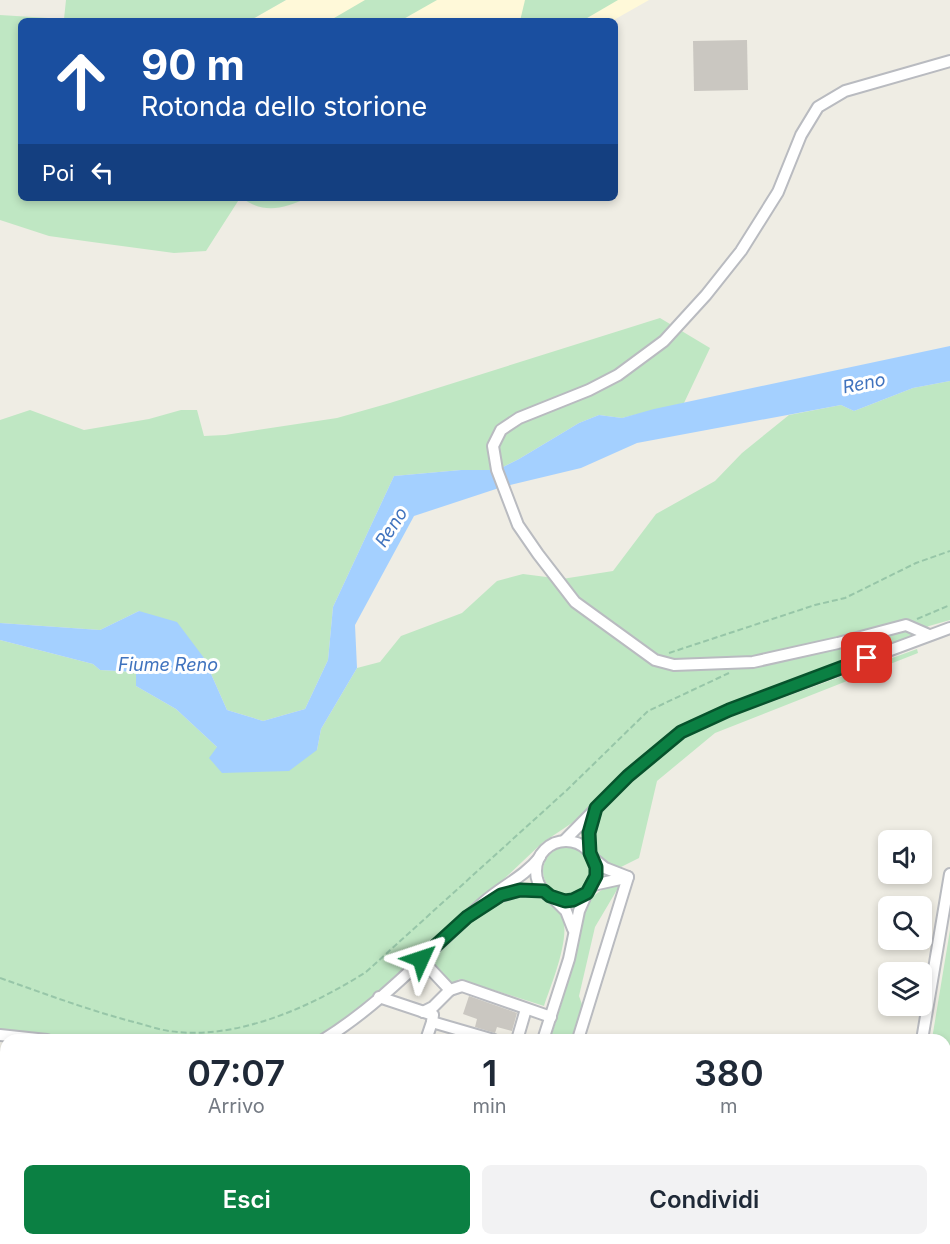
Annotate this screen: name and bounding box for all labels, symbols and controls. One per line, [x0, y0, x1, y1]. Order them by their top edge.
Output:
text: 90 m [141, 39, 245, 90]
icon: ahead [42, 42, 120, 120]
text: Rotonda dello storione [141, 90, 427, 123]
icon: left [86, 156, 119, 189]
text: Poi [42, 160, 74, 186]
water label: Reno [841, 369, 887, 397]
water label: Reno [370, 503, 412, 551]
pin [841, 632, 892, 683]
icon: arrive [850, 641, 883, 674]
water label: Fiume Reno [118, 654, 218, 675]
map controls [878, 830, 932, 1016]
button: sound [878, 830, 932, 884]
button: search [878, 896, 932, 950]
position arrow [389, 927, 453, 991]
button: layers [878, 962, 932, 1016]
text: 07:07 [187, 1051, 285, 1095]
text: 1 [482, 1051, 497, 1095]
text: 380 [694, 1051, 764, 1095]
text: Arrivo [208, 1094, 265, 1118]
text: min [472, 1094, 507, 1118]
text: m [720, 1094, 738, 1118]
button: Esci [24, 1165, 470, 1234]
button: Condividi [482, 1165, 927, 1234]

